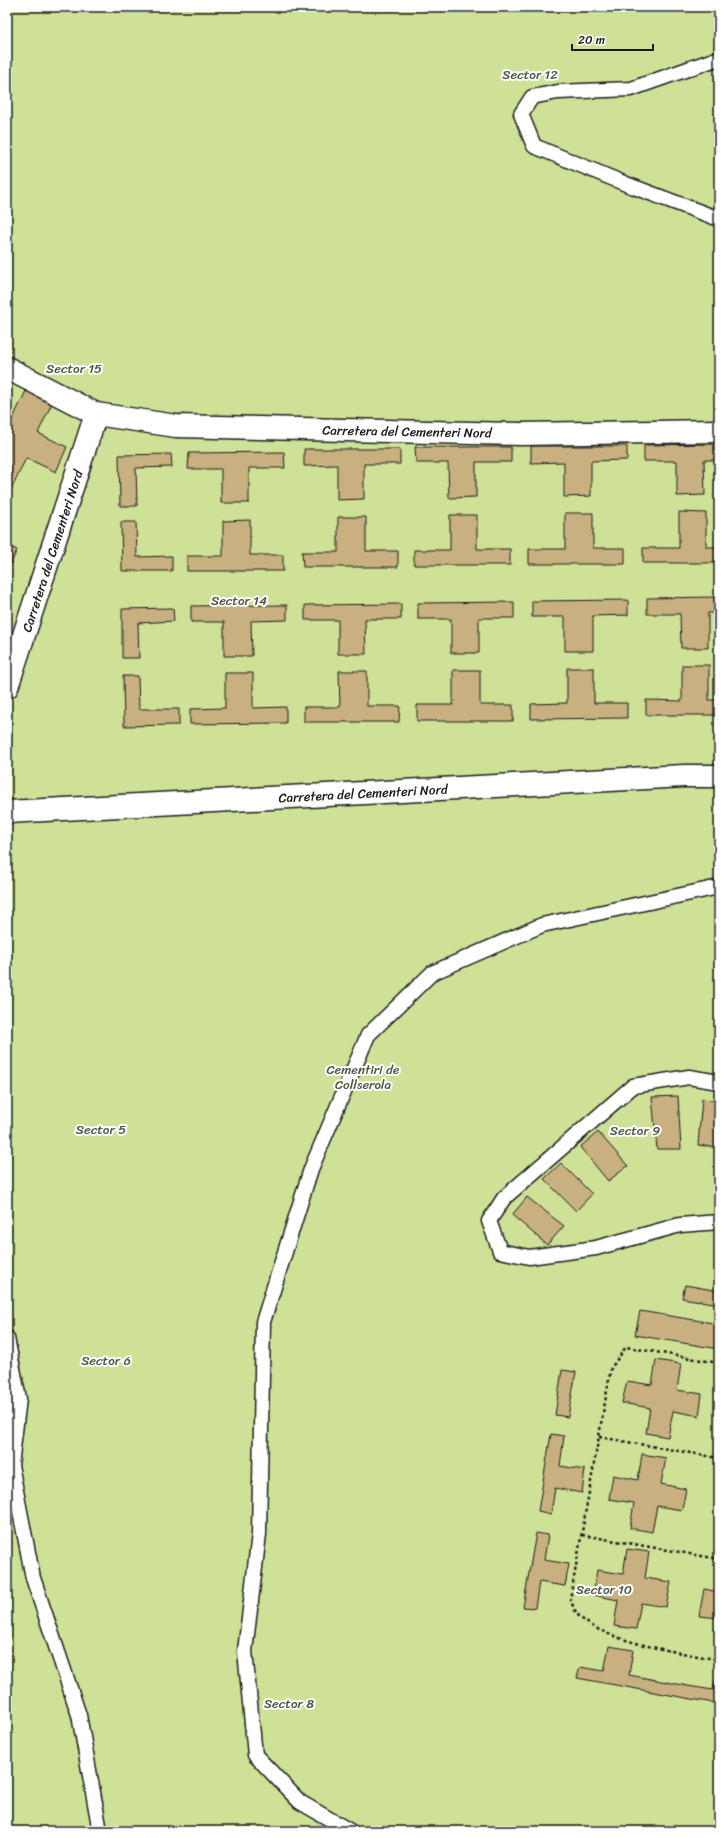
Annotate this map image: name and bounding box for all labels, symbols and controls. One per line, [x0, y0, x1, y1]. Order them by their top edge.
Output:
scale bar [572, 26, 653, 52]
text: 20 m [578, 29, 605, 51]
park label: Sector 12 [502, 63, 558, 86]
park label: Sector 15 [46, 357, 102, 380]
street label: Carretera del Cementeri Nord [322, 419, 493, 444]
street label: Carretera del Cementeri Nord [15, 466, 90, 635]
park label: Sector 14 [211, 589, 267, 612]
street label: Carretera del Cementeri Nord [278, 778, 449, 809]
park label: Cementiri de Collserola [326, 1058, 400, 1096]
park label: Sector 5 [76, 1118, 126, 1141]
park label: Sector 9 [610, 1119, 660, 1142]
park label: Sector 6 [81, 1349, 131, 1372]
park label: Sector 10 [576, 1578, 632, 1601]
park label: Sector 8 [264, 1692, 314, 1715]

